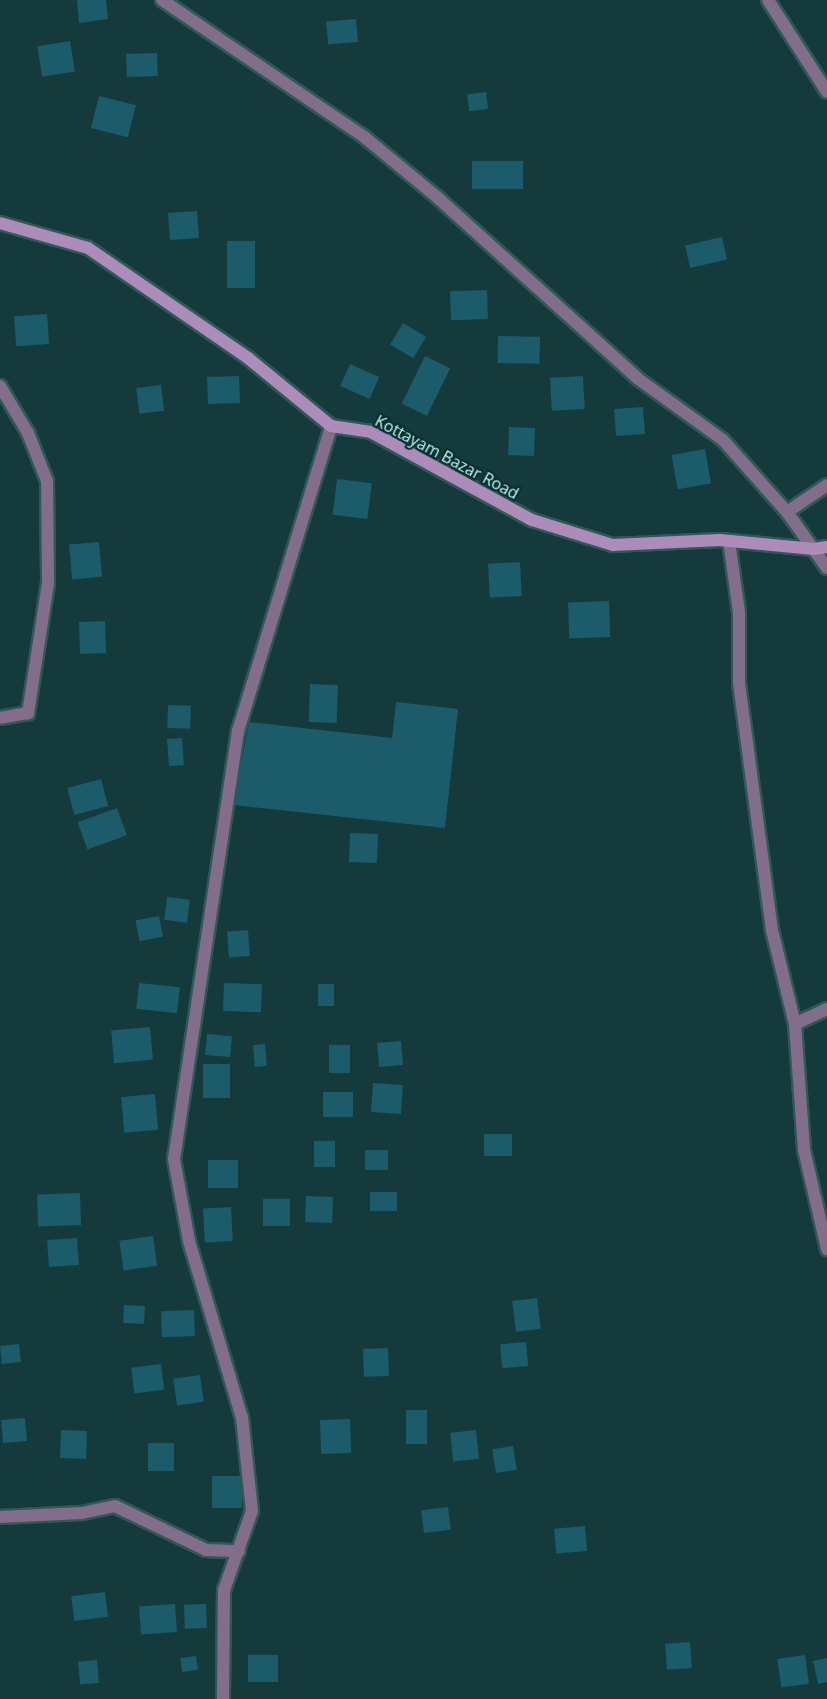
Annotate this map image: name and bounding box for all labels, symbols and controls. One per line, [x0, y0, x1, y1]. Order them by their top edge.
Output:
street label: Kottayam Bazar Road [372, 411, 522, 503]

